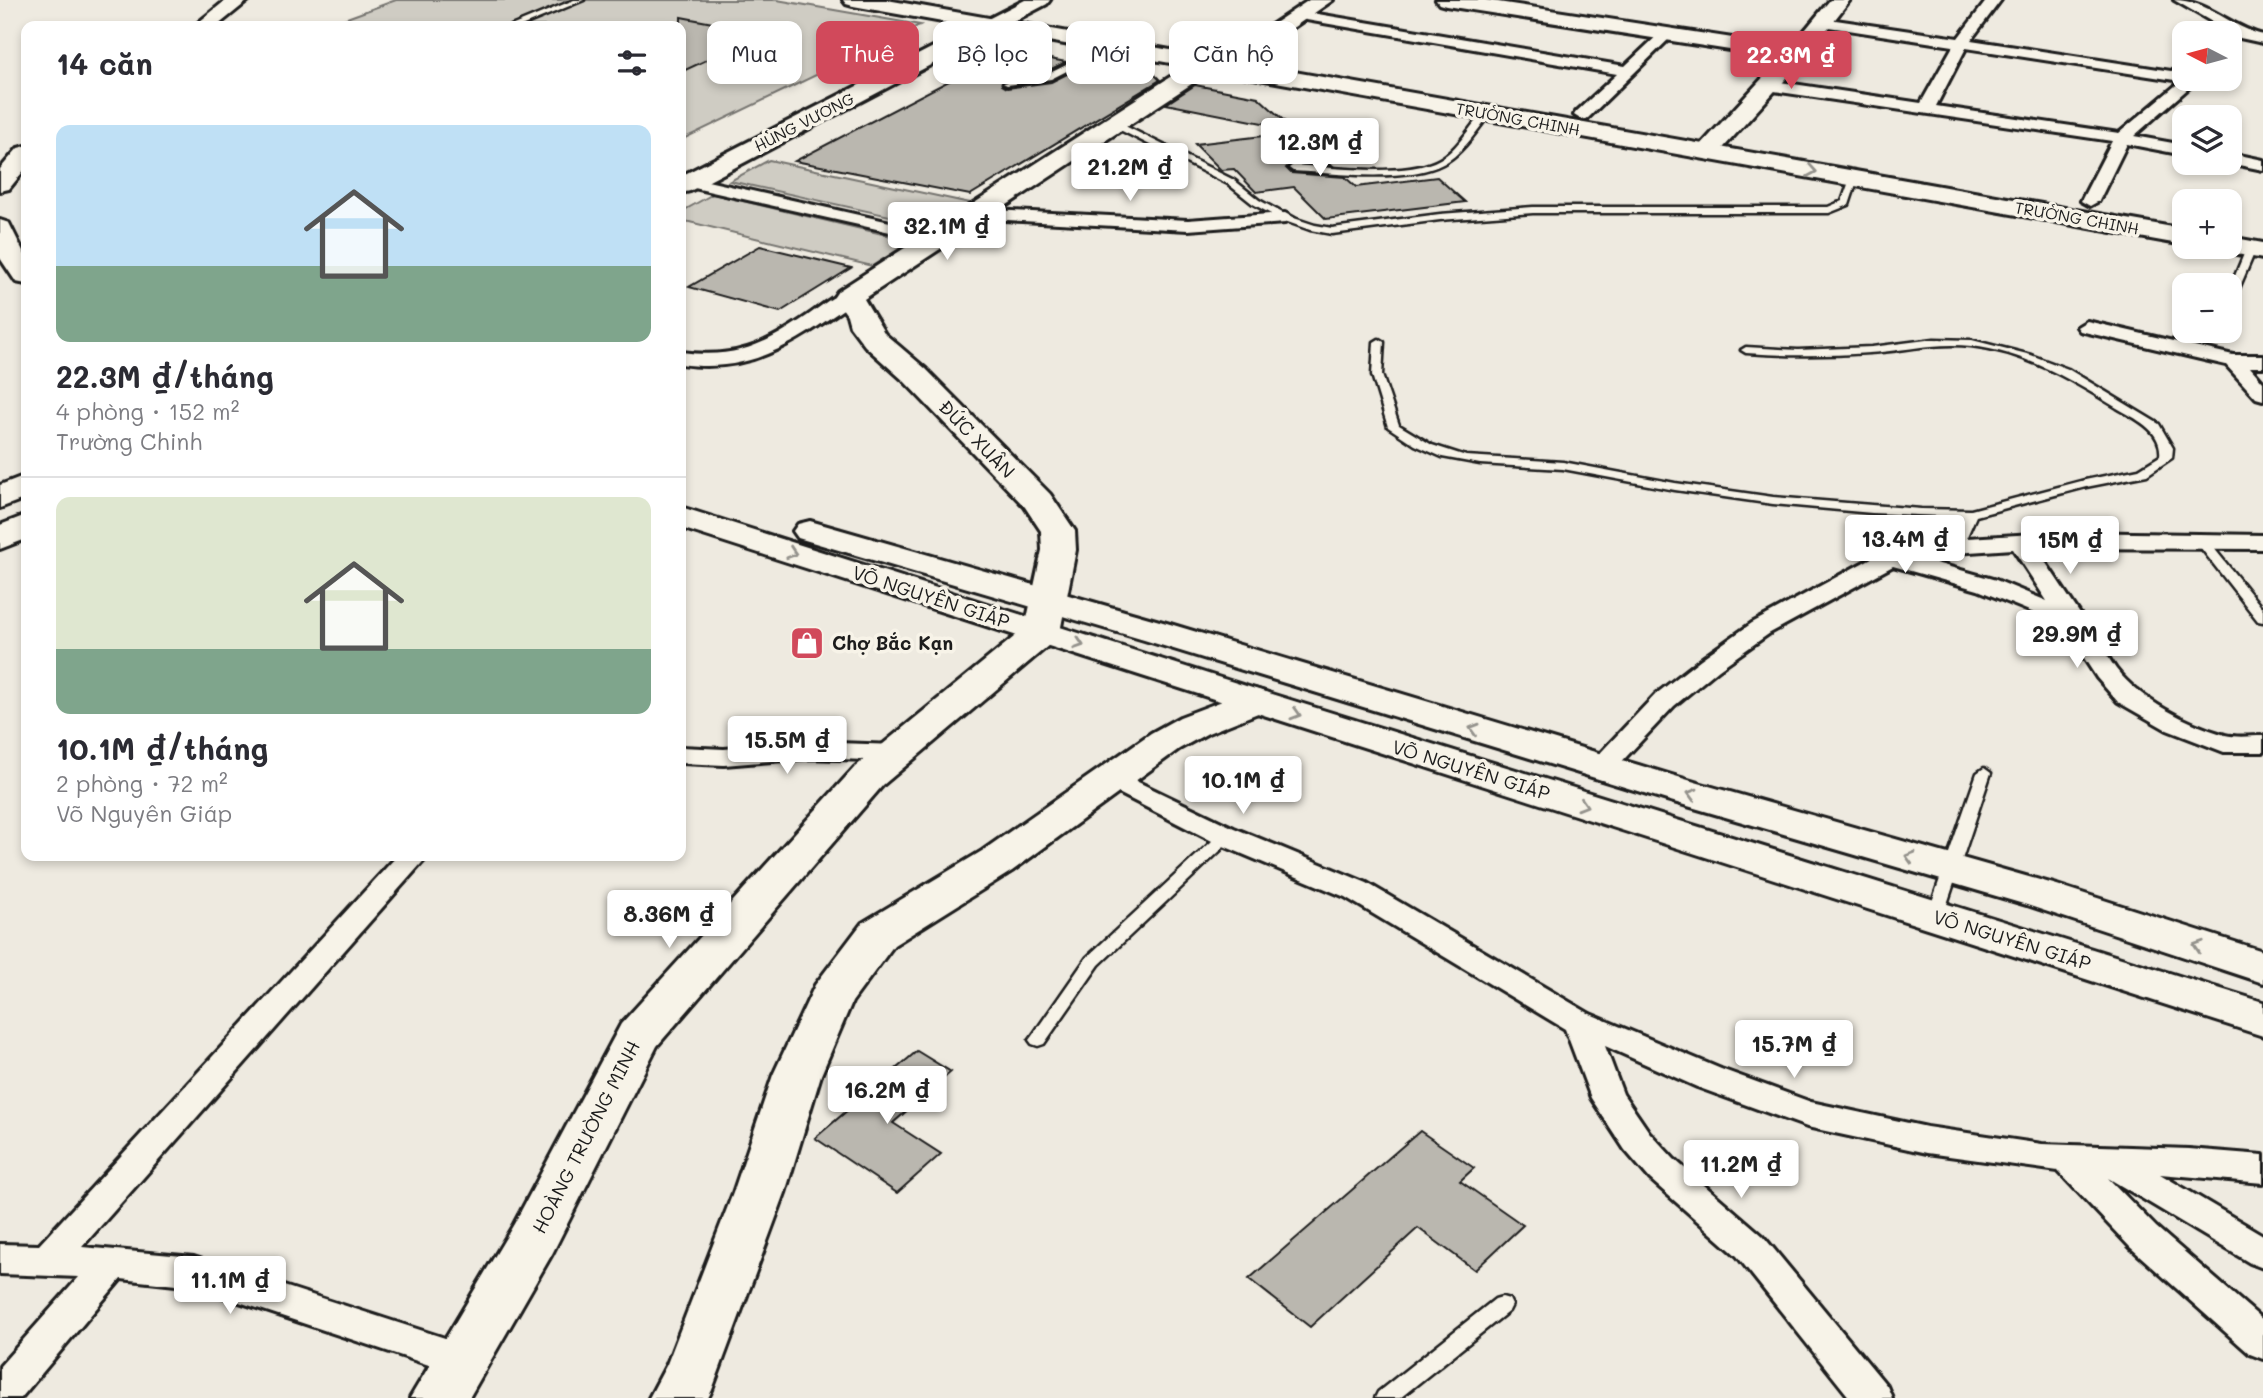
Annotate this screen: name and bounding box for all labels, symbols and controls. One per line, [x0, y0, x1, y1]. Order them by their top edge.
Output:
chip: Mua [707, 21, 802, 84]
chip: Thuê [816, 21, 919, 84]
chip: Bộ lọc [933, 21, 1052, 84]
chip: Mới [1066, 21, 1155, 84]
chip: Căn hộ [1169, 21, 1298, 84]
north arrow [2172, 21, 2242, 91]
map controls [2172, 21, 2242, 343]
pin: 22.3M ₫ [1726, 32, 1856, 91]
text: 22.3M ₫ [1746, 39, 1836, 69]
text: 14 căn [56, 43, 153, 83]
icon: filters [613, 44, 651, 82]
street label: HÙNG VƯƠNG [750, 87, 857, 156]
street label: TRƯỜNG CHINH [1454, 97, 1582, 140]
button: layers [2172, 105, 2242, 175]
pin: 12.3M ₫ [1255, 118, 1385, 178]
text: 12.3M ₫ [1277, 126, 1363, 156]
pin: 21.2M ₫ [1065, 144, 1195, 203]
text: 21.2M ₫ [1087, 151, 1173, 181]
one-way arrow [1806, 163, 1818, 178]
icon: home [291, 171, 417, 297]
button: + [2172, 189, 2242, 259]
street label: TRƯỜNG CHINH [2013, 196, 2141, 239]
pin: 32.1M ₫ [882, 202, 1012, 262]
text: 32.1M ₫ [904, 210, 990, 240]
button: − [2172, 273, 2242, 343]
text: 22.3M ₫/tháng [56, 356, 274, 396]
street label: ĐỨC XUÂN [934, 394, 1021, 483]
text: 4 phòng · 152 m² [56, 396, 239, 426]
text: Trường Chinh [56, 426, 202, 456]
pin: 13.4M ₫ [1840, 516, 1970, 575]
pin: 15M ₫ [2021, 516, 2119, 576]
text: 13.4M ₫ [1861, 523, 1949, 553]
text: 15M ₫ [2037, 524, 2103, 554]
icon: home [291, 543, 417, 669]
one-way arrow [786, 544, 798, 559]
street label: VÕ NGUYÊN GIÁP [849, 559, 1013, 634]
pin: 29.9M ₫ [2012, 610, 2142, 670]
text: 29.9M ₫ [2032, 618, 2122, 648]
shop icon: Chợ Bắc Kạn [788, 624, 826, 662]
place label: Chợ Bắc Kạn [832, 630, 953, 655]
one-way arrow [1073, 636, 1085, 651]
one-way arrow [1289, 706, 1301, 721]
pin: 15.5M ₫ [722, 716, 852, 776]
one-way arrow [1468, 723, 1480, 738]
text: 15.5M ₫ [744, 724, 830, 754]
text: 10.1M ₫/tháng [56, 728, 268, 768]
street label: VÕ NGUYÊN GIÁP [1389, 734, 1553, 806]
pin: 10.1M ₫ [1178, 756, 1308, 816]
text: 10.1M ₫ [1201, 764, 1285, 794]
text: 2 phòng · 72 m² [56, 768, 228, 798]
one-way arrow [1686, 788, 1698, 803]
one-way arrow [1576, 796, 1588, 811]
text: Võ Nguyên Giáp [56, 798, 232, 828]
one-way arrow [1905, 851, 1917, 866]
pin: 8.36M ₫ [604, 890, 734, 950]
text: 8.36M ₫ [623, 898, 715, 928]
street label: VÕ NGUYÊN GIÁP [1930, 904, 2094, 976]
one-way arrow [2192, 939, 2204, 954]
pin: 15.7M ₫ [1729, 1020, 1859, 1080]
text: 15.7M ₫ [1751, 1028, 1837, 1058]
street label: HOÀNG TRƯỜNG MINH [526, 1036, 645, 1237]
pin: 16.2M ₫ [822, 1066, 952, 1126]
text: 16.2M ₫ [844, 1074, 930, 1104]
pin: 11.2M ₫ [1676, 1140, 1806, 1200]
text: 11.2M ₫ [1700, 1148, 1782, 1178]
pin: 11.1M ₫ [165, 1256, 295, 1316]
text: 11.1M ₫ [190, 1264, 270, 1294]

